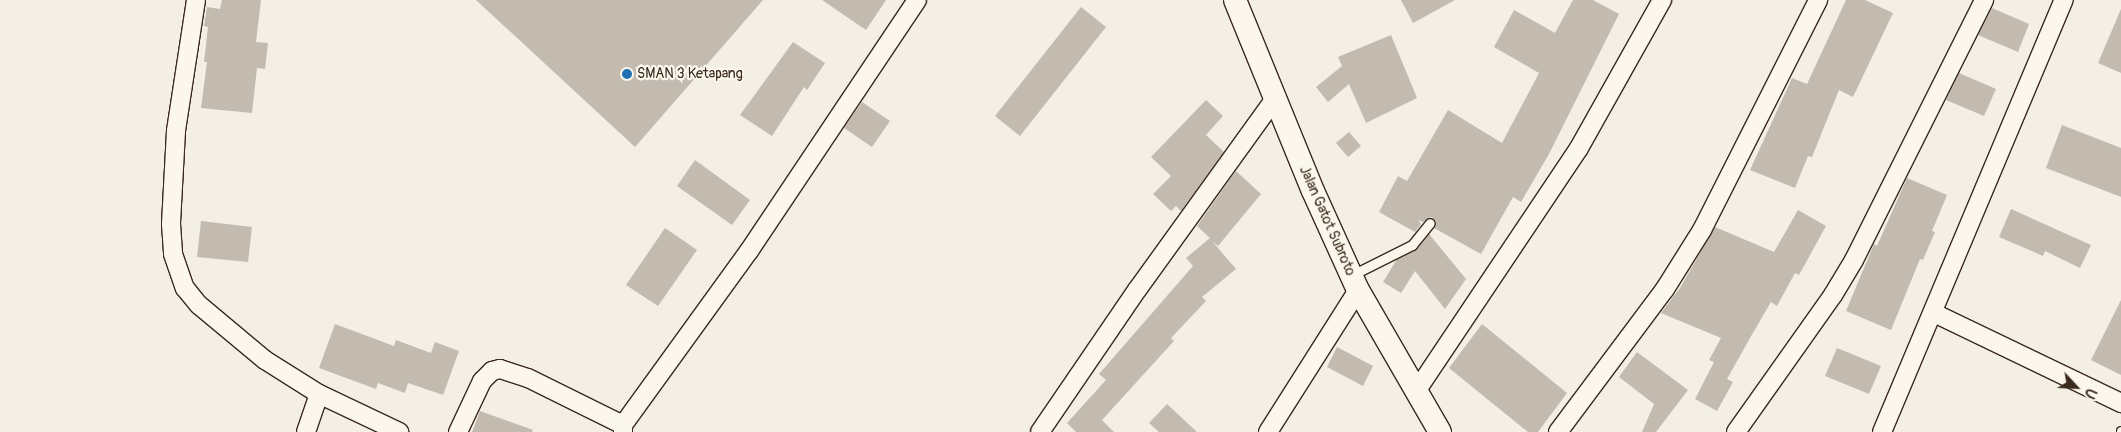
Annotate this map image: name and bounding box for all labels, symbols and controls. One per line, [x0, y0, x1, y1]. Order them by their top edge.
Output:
place label: SMAN 3 Ketapang [637, 66, 743, 82]
marker: SMAN 3 Ketapang [621, 68, 633, 80]
street label: Jalan Gatot Subroto [1295, 164, 1359, 278]
north arrow [2051, 362, 2101, 412]
text: U [2080, 386, 2100, 401]

